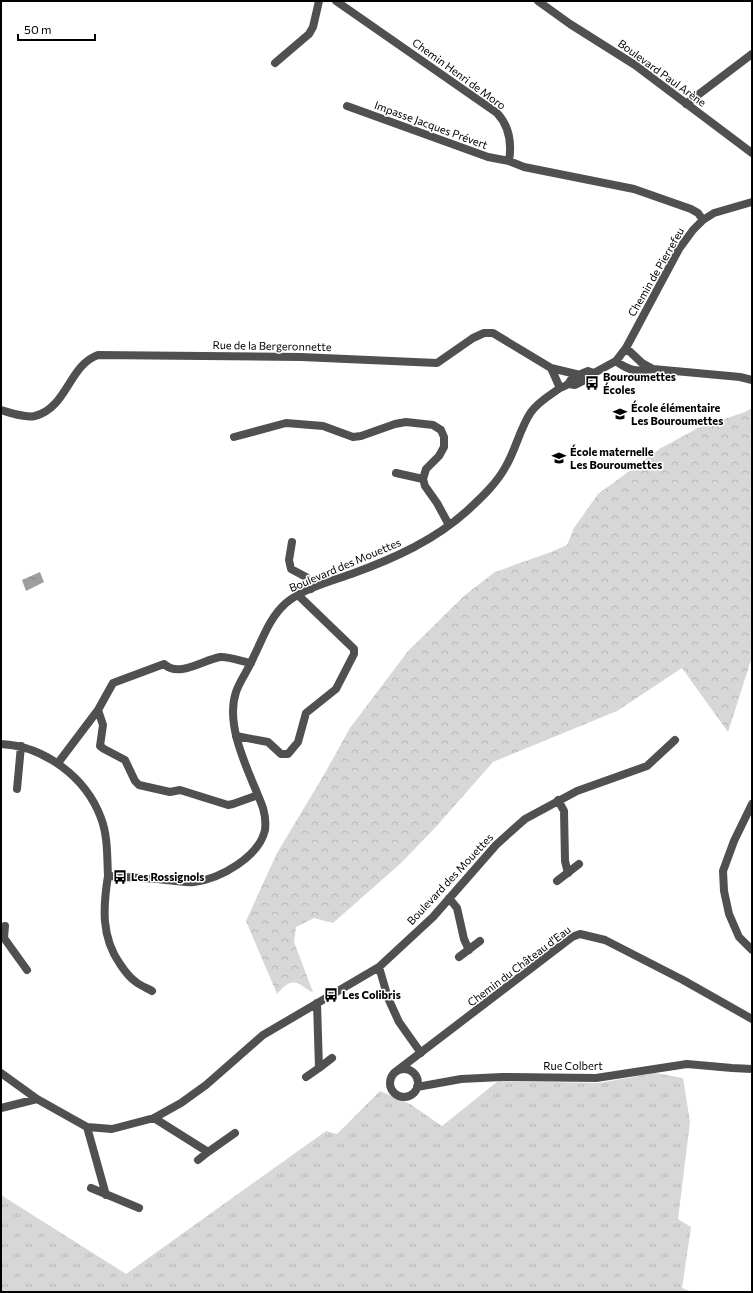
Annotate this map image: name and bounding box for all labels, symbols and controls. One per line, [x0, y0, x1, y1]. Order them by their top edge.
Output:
scale bar [18, 16, 95, 42]
text: 50 m [24, 22, 52, 36]
street label: Chemin Henri de Moro [410, 35, 509, 112]
street label: Boulevard Paul Arène [616, 36, 709, 109]
street label: Impasse Jacques Prévert [372, 98, 490, 152]
street label: Chemin de Pierrefeu [625, 225, 686, 319]
street label: Rue de la Bergeronnette [212, 338, 332, 353]
place label: Bouroumettes Écoles [603, 370, 676, 396]
bus stop icon: Bouroumettes Écoles [584, 375, 600, 391]
place label: École élémentaire Les Bouroumettes [631, 400, 723, 427]
school or university icon: École élémentaire Les Bouroumettes [612, 406, 628, 422]
place label: École maternelle Les Bouroumettes [570, 444, 662, 471]
school or university icon: École maternelle Les Bouroumettes [551, 450, 567, 466]
street label: Boulevard des Mouettes [287, 535, 403, 594]
street label: Boulevard des Mouettes [404, 830, 495, 927]
bus stop icon: Les Rossignols [112, 869, 128, 885]
place label: Les Rossignols [131, 870, 204, 883]
street label: Chemin du Château d'Eau [465, 923, 573, 1009]
bus stop icon: Les Colibris [323, 987, 339, 1003]
place label: Les Colibris [342, 988, 401, 1001]
street label: Rue Colbert [543, 1059, 603, 1072]

